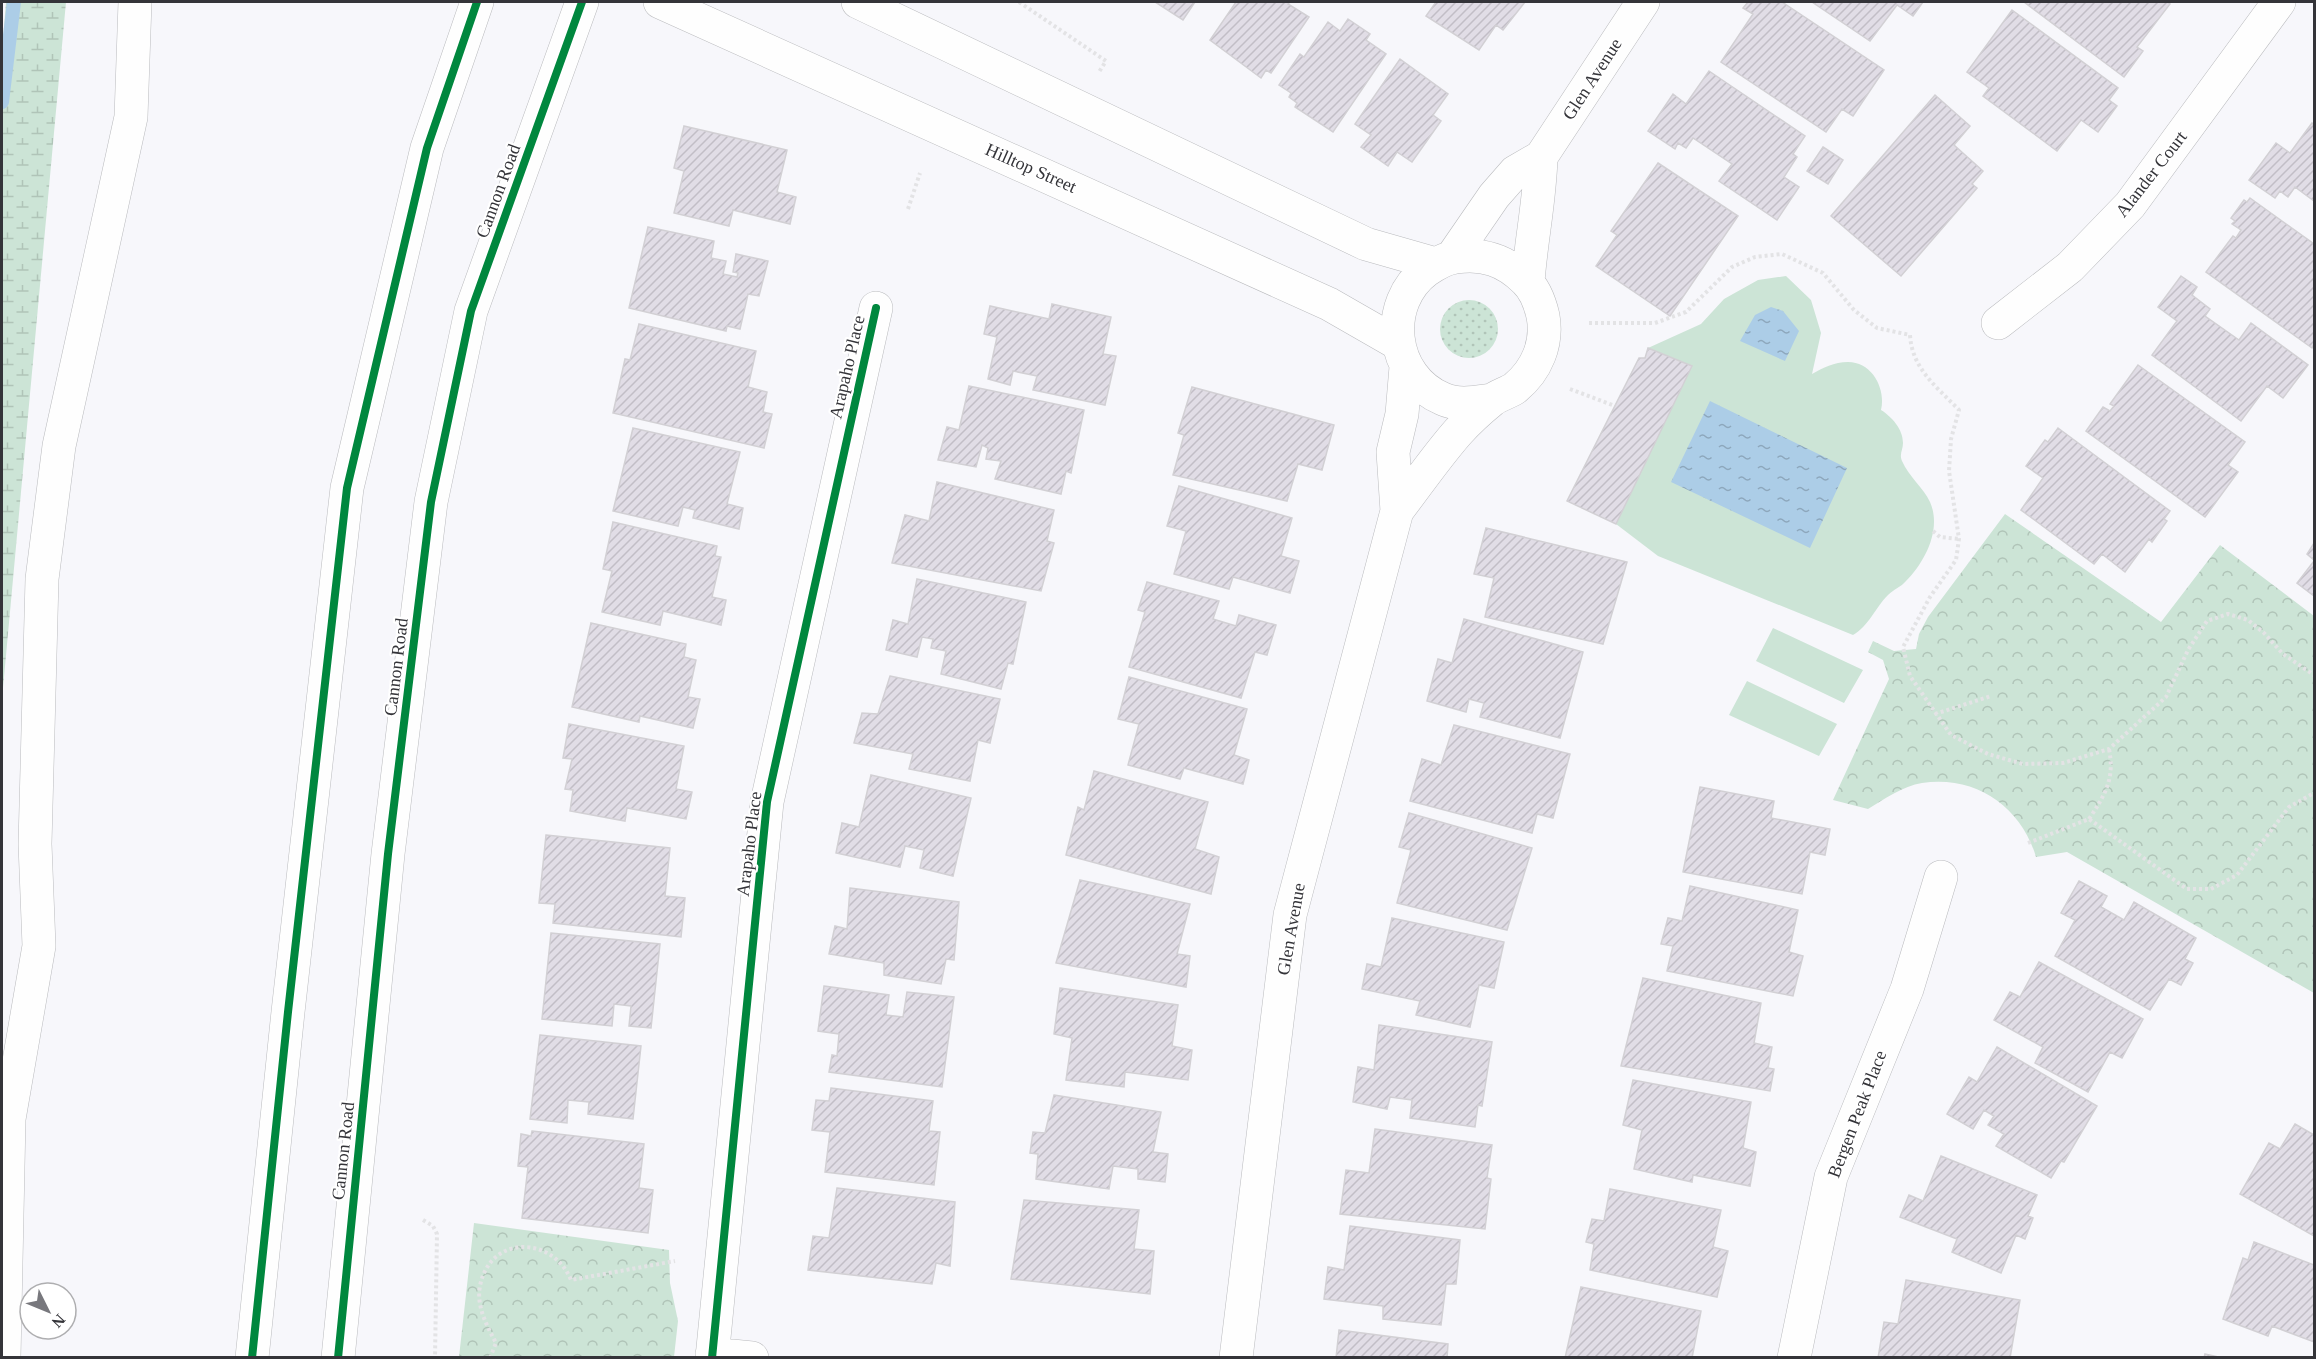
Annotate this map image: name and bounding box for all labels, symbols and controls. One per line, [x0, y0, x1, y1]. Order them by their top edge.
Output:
street label: Glen Avenue [1558, 34, 1626, 124]
street label: Alander Court [2111, 127, 2191, 221]
street label: Hilltop Street [982, 139, 1080, 197]
street label: Cannon Road [472, 141, 524, 241]
street label: Arapaho Place [825, 313, 869, 421]
street label: Cannon Road [380, 617, 412, 717]
street label: Arapaho Place [733, 790, 765, 898]
street label: Glen Avenue [1273, 881, 1309, 977]
street label: Bergen Peak Place [1824, 1048, 1890, 1180]
street label: Cannon Road [328, 1101, 358, 1201]
north arrow [18, 1281, 78, 1341]
text: N [48, 1311, 69, 1331]

